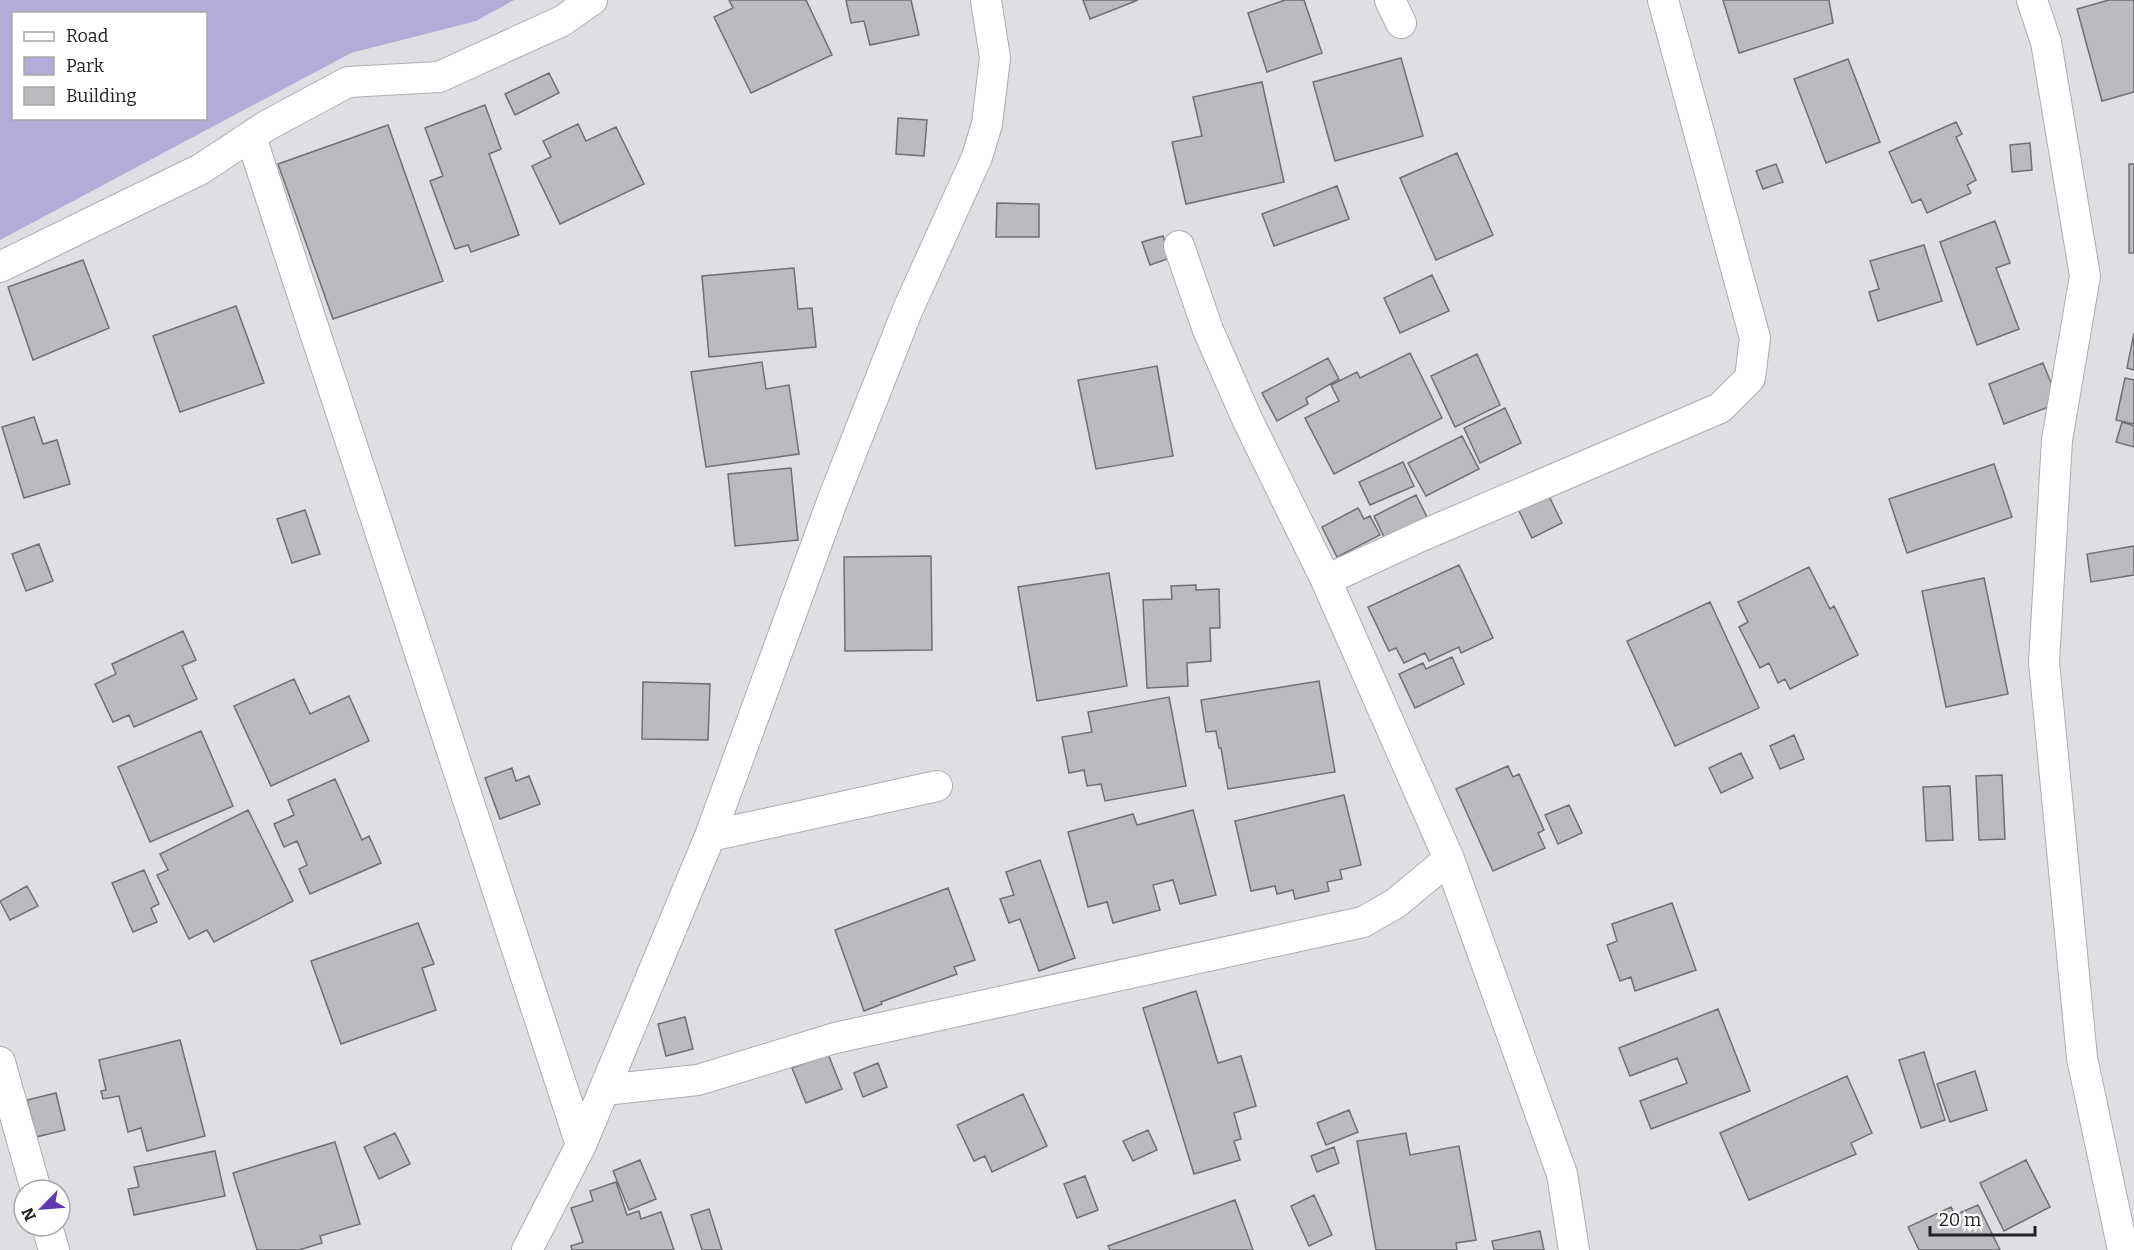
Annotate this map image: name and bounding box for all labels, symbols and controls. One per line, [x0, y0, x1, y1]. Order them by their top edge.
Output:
legend [12, 12, 207, 120]
text: Road [66, 25, 109, 47]
text: Park [66, 55, 105, 77]
text: Building [66, 85, 137, 107]
north arrow [12, 1178, 72, 1238]
scale bar [1930, 1199, 2035, 1237]
text: N [18, 1205, 40, 1224]
text: 20 m [1939, 1209, 1981, 1231]

